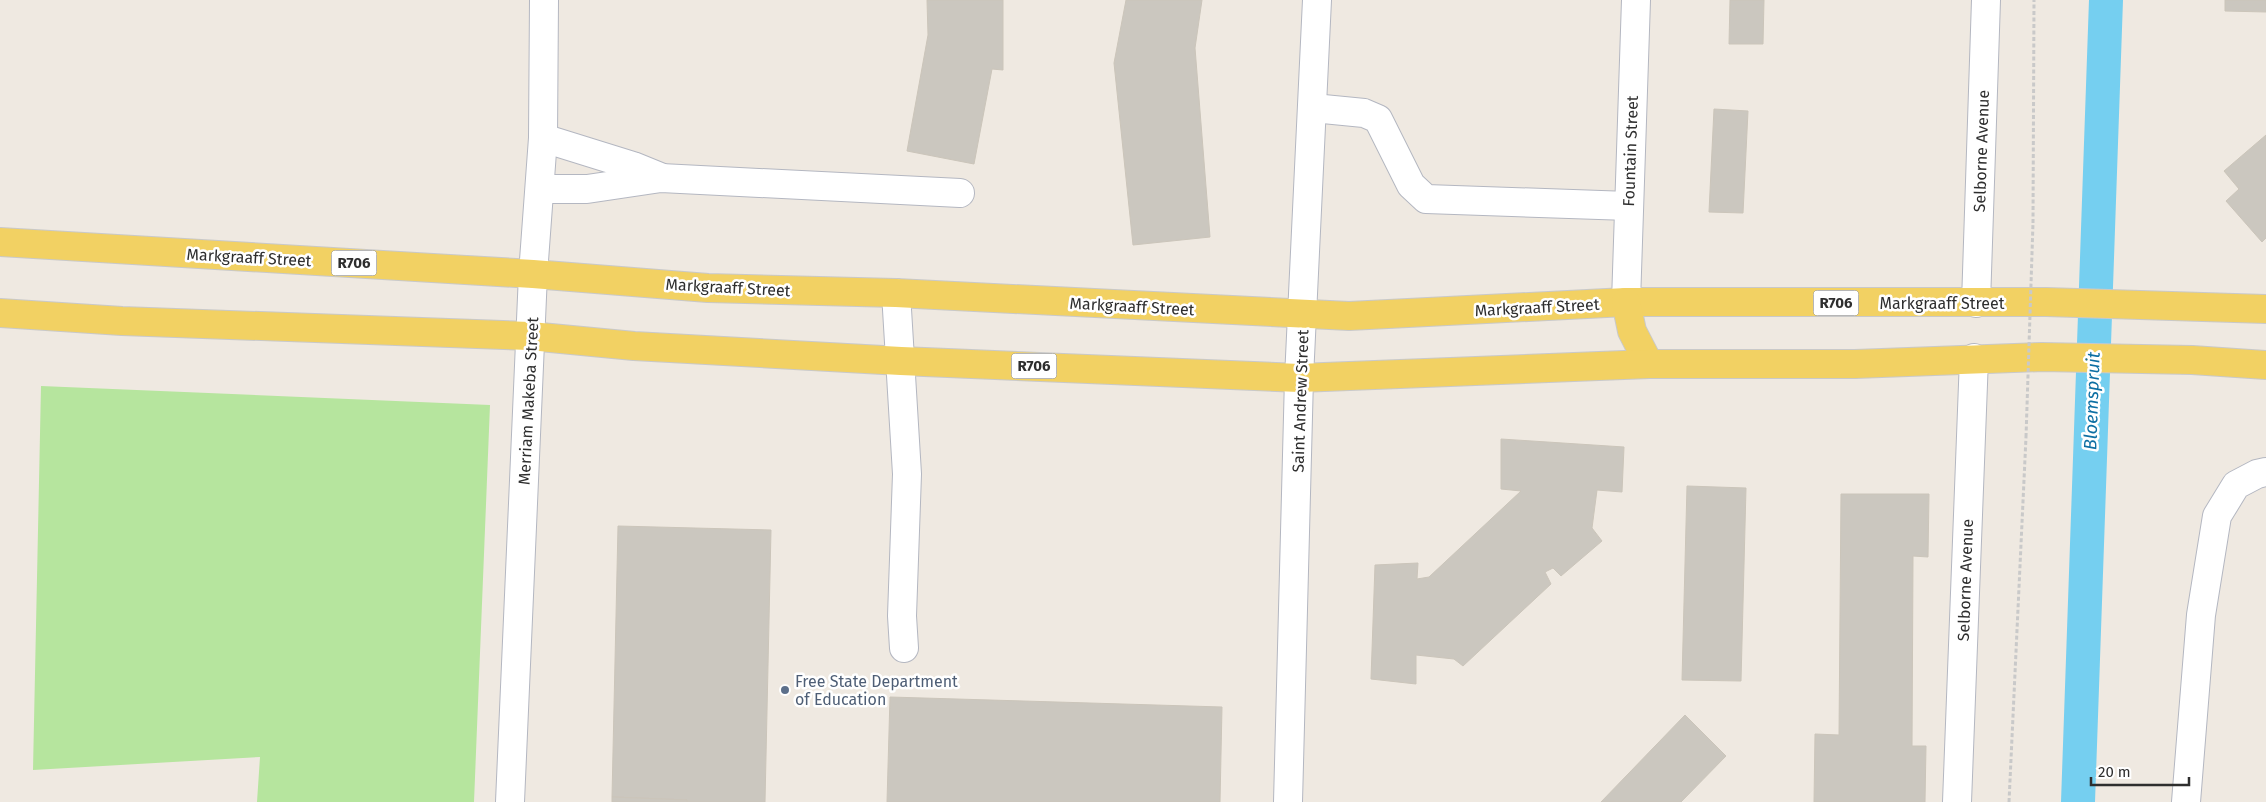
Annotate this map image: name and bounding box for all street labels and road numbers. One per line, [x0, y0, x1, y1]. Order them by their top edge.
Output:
street label: Selborne Avenue [1970, 89, 1993, 213]
street label: Fountain Street [1619, 95, 1642, 207]
street label: Markgraaff Street [186, 245, 312, 270]
road number: R706 [332, 250, 376, 276]
street label: Markgraaff Street [665, 275, 791, 300]
road number: R706 [1814, 290, 1858, 316]
street label: Markgraaff Street [1069, 294, 1195, 319]
street label: Markgraaff Street [1879, 294, 2005, 313]
street label: Markgraaff Street [1474, 295, 1600, 320]
street label: Merriam Makeba Street [515, 316, 542, 486]
street label: Saint Andrew Street [1289, 329, 1312, 473]
road number: R706 [1012, 354, 1056, 378]
street label: Selborne Avenue [1954, 518, 1977, 642]

